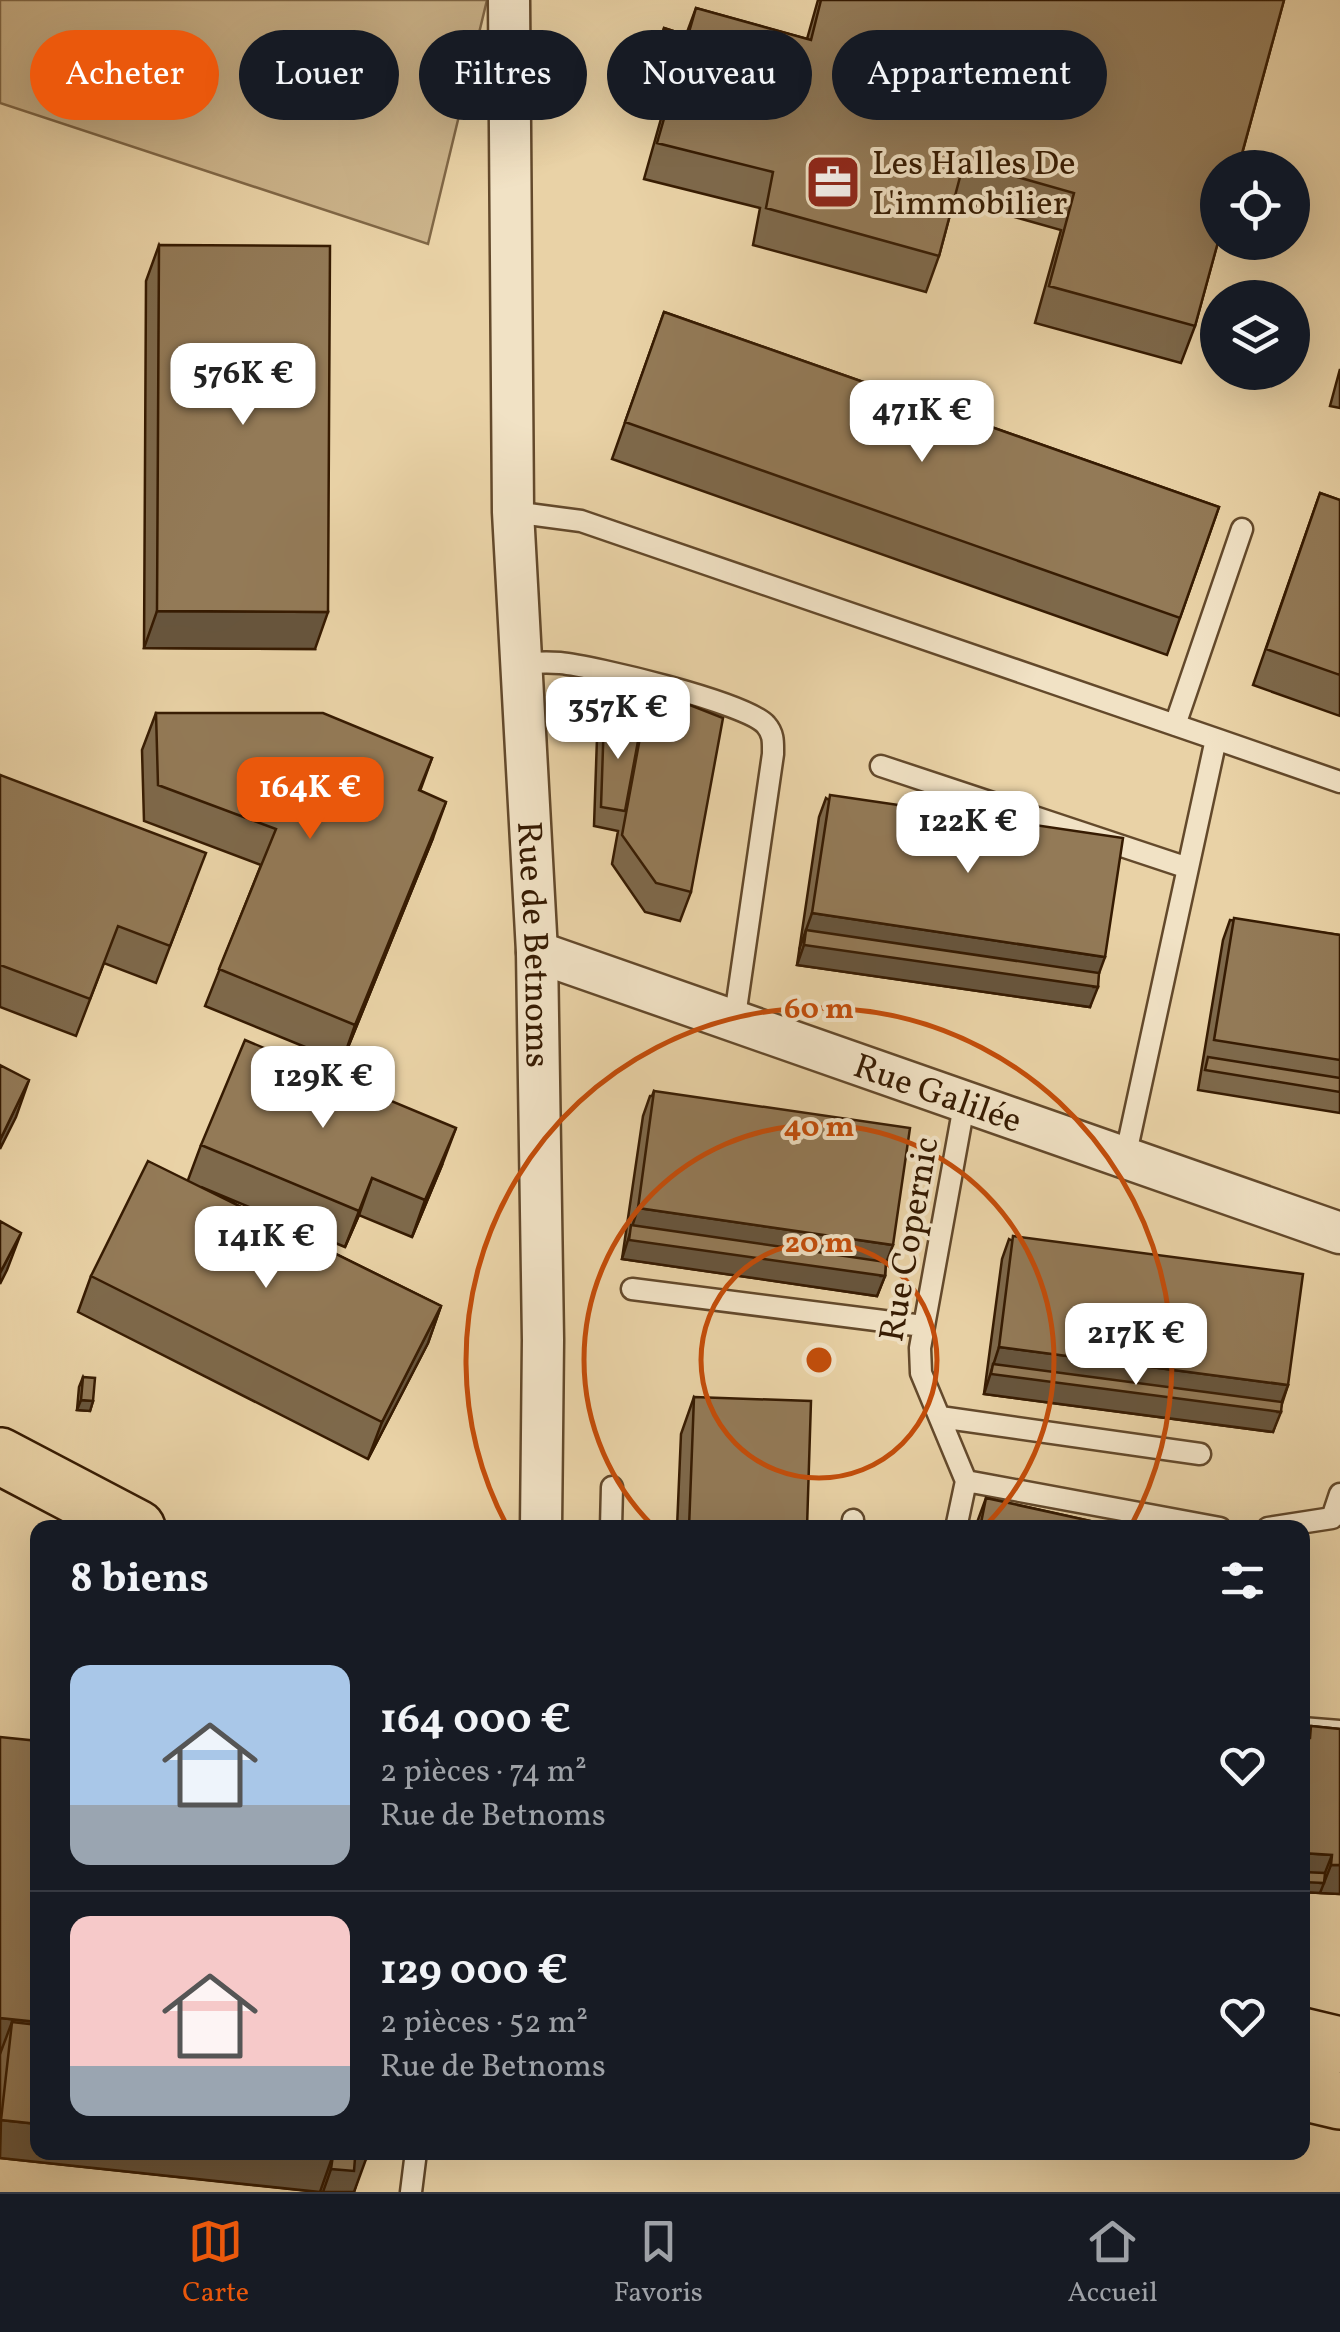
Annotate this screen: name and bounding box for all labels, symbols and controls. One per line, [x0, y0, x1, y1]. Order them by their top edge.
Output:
chip: Acheter [30, 30, 219, 120]
chip: Louer [239, 30, 399, 120]
chip: Filtres [419, 30, 587, 120]
chip: Nouveau [607, 30, 812, 120]
chip: Appartement [832, 30, 1107, 120]
place label: Les Halles De L'immobilier [872, 141, 1076, 229]
map controls [1200, 150, 1310, 390]
button: locate [1200, 150, 1310, 260]
office icon: Les Halles De L'immobilier [803, 152, 863, 212]
button: layers [1200, 280, 1310, 390]
pin: 576K € [162, 343, 324, 428]
text: 576K € [192, 353, 294, 397]
pin: 471K € [841, 380, 1003, 465]
text: 471K € [872, 390, 972, 434]
pin: 357K € [537, 677, 699, 762]
text: 357K € [568, 687, 668, 731]
pin: 164K € [229, 757, 391, 842]
text: 164K € [259, 767, 361, 811]
pin: 122K € [887, 791, 1049, 876]
text: 122K € [918, 801, 1018, 845]
street label: Rue de Betnoms [503, 820, 560, 1068]
text: 60 m [784, 989, 854, 1031]
street label: Rue Galilée [847, 1044, 1028, 1147]
pin: 129K € [242, 1046, 404, 1131]
text: 129K € [273, 1056, 373, 1100]
text: 40 m [783, 1107, 855, 1149]
street label: Rue Copernic [869, 1133, 953, 1346]
pin: 141K € [185, 1206, 347, 1291]
text: 141K € [217, 1216, 315, 1260]
text: 20 m [785, 1223, 853, 1265]
pin: 217K € [1055, 1303, 1217, 1388]
text: 217K € [1087, 1313, 1185, 1357]
centre of rings [801, 1342, 837, 1378]
text: 8 biens [70, 1551, 209, 1610]
icon: filters [1215, 1553, 1270, 1608]
text: 164 000 € [380, 1692, 571, 1751]
icon: home [150, 1705, 270, 1825]
icon: heart [1215, 1738, 1270, 1793]
text: 2 pièces · 74 m² [380, 1751, 587, 1795]
text: Rue de Betnoms [380, 1795, 606, 1839]
text: 129 000 € [380, 1943, 568, 2002]
icon: home [150, 1956, 270, 2076]
icon: heart [1215, 1989, 1270, 2044]
text: 2 pièces · 52 m² [380, 2002, 588, 2046]
text: Rue de Betnoms [380, 2046, 606, 2090]
tab: Carte [182, 2214, 249, 2313]
tab: Favoris [614, 2214, 703, 2313]
tab: Accueil [1068, 2214, 1158, 2313]

